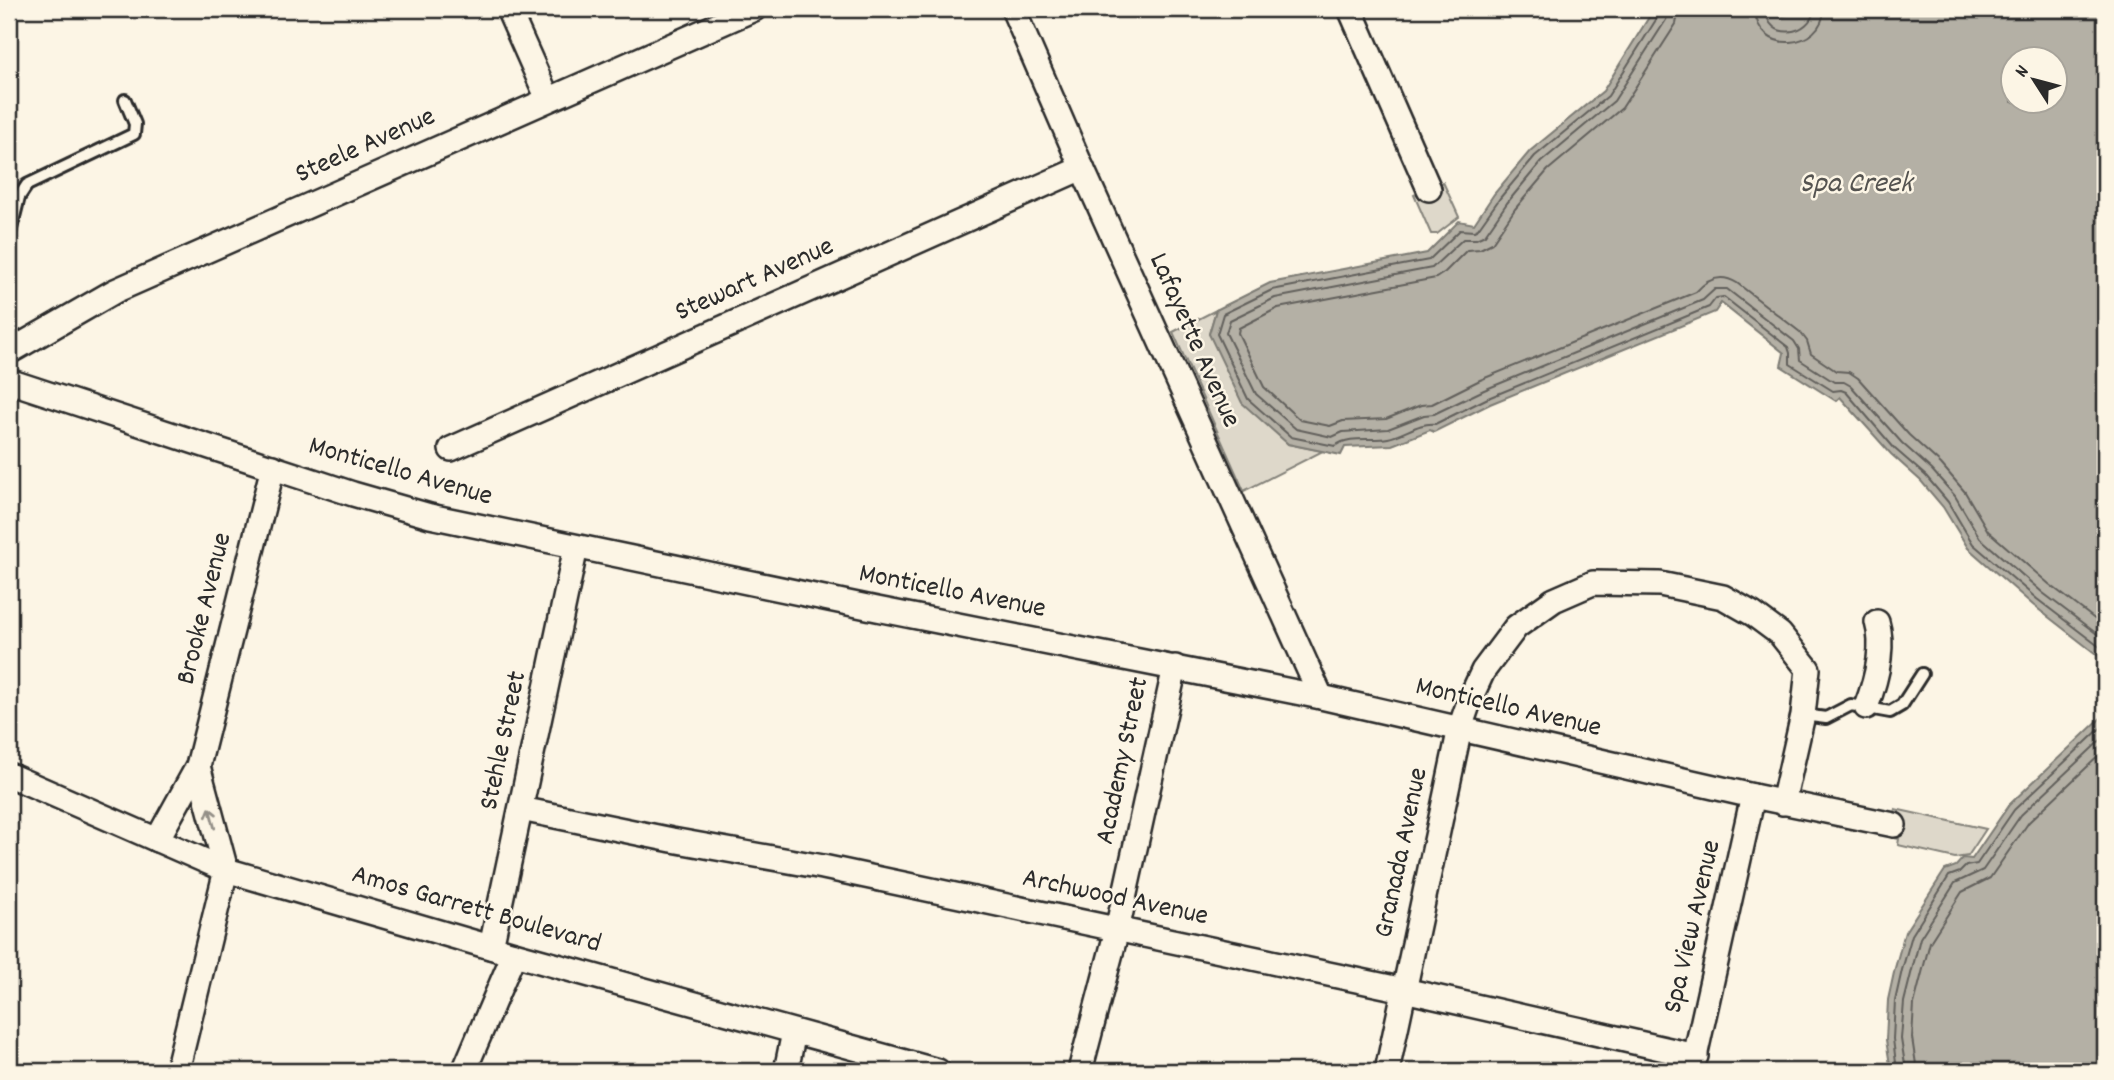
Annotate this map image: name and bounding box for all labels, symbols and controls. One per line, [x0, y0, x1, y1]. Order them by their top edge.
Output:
north arrow [1998, 46, 2068, 116]
text: N [2009, 60, 2037, 84]
street label: Steele Avenue [290, 98, 442, 196]
water label: Spa Creek [1800, 164, 1915, 207]
street label: Stewart Avenue [669, 228, 841, 334]
street label: Lafayette Avenue [1137, 247, 1249, 435]
street label: Monticello Avenue [303, 428, 497, 518]
street label: Brooke Avenue [168, 529, 244, 689]
street label: Monticello Avenue [855, 555, 1049, 631]
street label: Stehle Street [471, 668, 539, 814]
street label: Monticello Avenue [1411, 668, 1605, 750]
street label: Academy Street [1087, 674, 1161, 848]
street label: Granada Avenue [1365, 764, 1441, 942]
one-way arrow [205, 807, 218, 830]
street label: Spa View Avenue [1655, 836, 1733, 1018]
street label: Amos Garrett Boulevard [347, 856, 605, 966]
street label: Archwood Avenue [1018, 860, 1212, 938]

